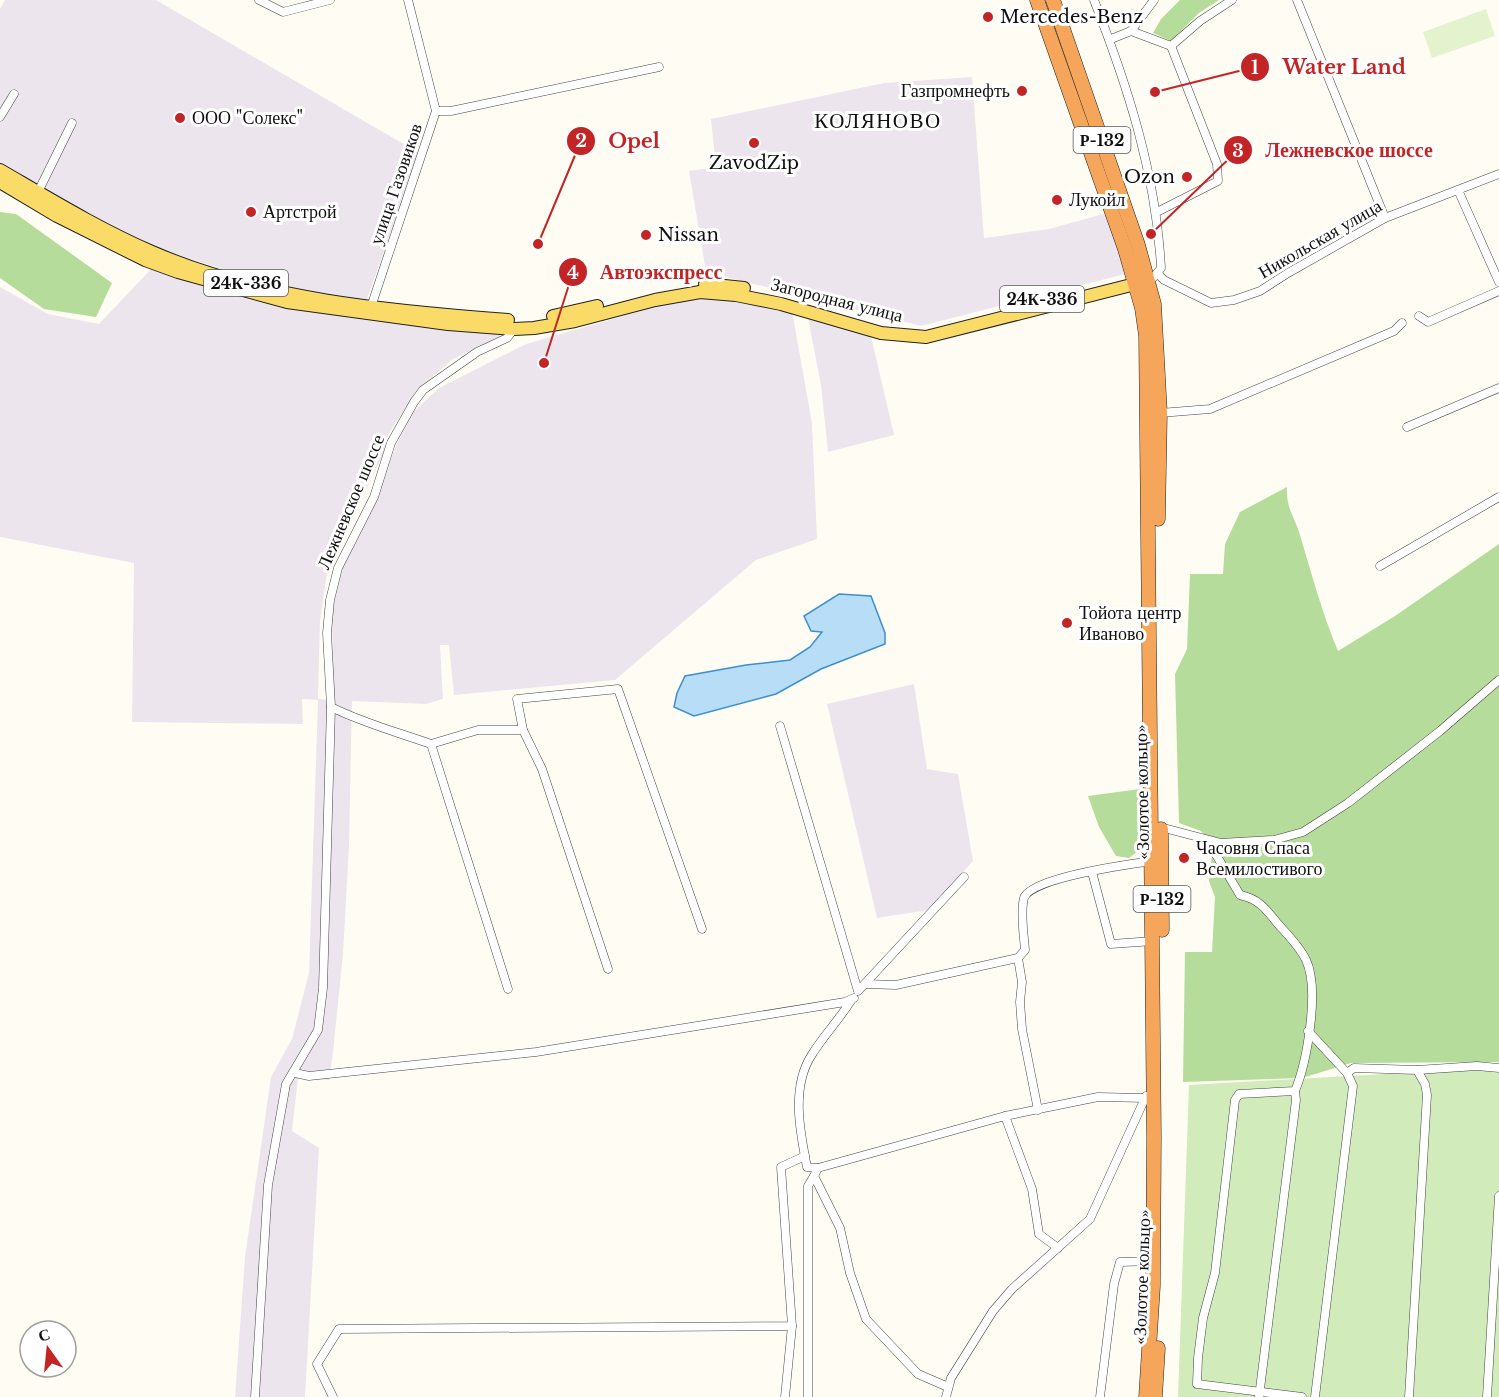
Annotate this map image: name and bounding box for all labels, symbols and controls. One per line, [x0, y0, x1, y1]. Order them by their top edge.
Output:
place label: Mercedes-Benz [1000, 6, 1143, 28]
marker: Mercedes-Benz [981, 10, 995, 24]
callout: Water Land [1240, 48, 1418, 86]
text: Water Land [1281, 55, 1406, 79]
text: 1 [1251, 57, 1259, 79]
place label: Газпромнефть [901, 80, 1010, 102]
marker: Газпромнефть [1015, 84, 1029, 98]
place label: ООО "Солекс" [192, 107, 303, 129]
district label: КОЛЯНОВО [814, 108, 942, 134]
marker: ООО "Солекс" [173, 111, 187, 125]
street label: улица Газовиков [365, 120, 427, 248]
callout: Opel [566, 122, 671, 160]
road number: Р-132 [1074, 127, 1130, 153]
text: Opel [608, 129, 660, 153]
text: 2 [575, 130, 587, 152]
callout: Лежневское шоссе [1223, 131, 1445, 169]
marker: ZavodZip [747, 136, 761, 150]
text: Лежневское шоссе [1265, 138, 1433, 162]
text: 3 [1232, 140, 1244, 162]
place label: ZavodZip [709, 152, 799, 174]
place label: Ozon [1124, 166, 1175, 188]
marker: Ozon [1180, 170, 1194, 184]
place label: Лукойл [1069, 189, 1125, 211]
marker: Лукойл [1050, 193, 1064, 207]
street label: Никольская улица [1254, 195, 1386, 283]
place label: Артстрой [263, 201, 337, 223]
marker: Артстрой [244, 205, 258, 219]
place label: Nissan [658, 224, 719, 246]
marker: Nissan [639, 228, 653, 242]
callout: Автоэкспресс [558, 253, 734, 291]
text: Автоэкспресс [600, 260, 722, 284]
text: 4 [567, 262, 579, 284]
road number: 24К-336 [204, 270, 288, 296]
street label: Загородная улица [769, 273, 905, 327]
road number: 24К-336 [1000, 286, 1084, 312]
street label: Лежневское шоссе [313, 431, 389, 573]
place label: Тойота центр Иваново [1079, 602, 1182, 645]
marker: Тойота центр Иваново [1060, 616, 1074, 630]
street label: «Золотое кольцо» [1130, 724, 1154, 860]
place label: Часовня Спаса Всемилостивого [1196, 837, 1322, 880]
marker: Часовня Спаса Всемилостивого [1177, 851, 1191, 865]
road number: Р-132 [1134, 886, 1190, 912]
street label: «Золотое кольцо» [1129, 1209, 1155, 1345]
north arrow [18, 1319, 78, 1379]
text: С [36, 1323, 52, 1346]

